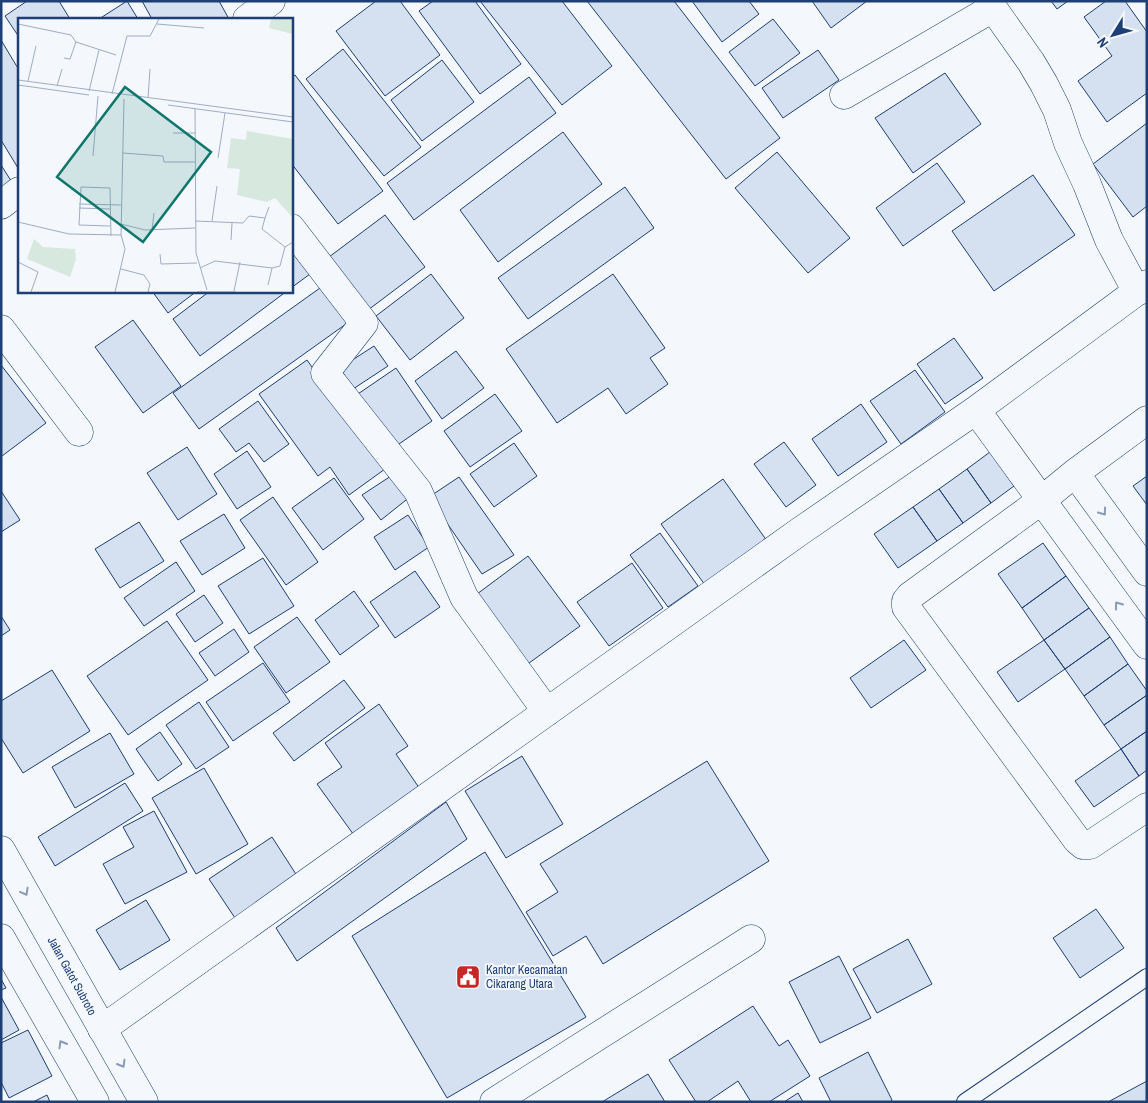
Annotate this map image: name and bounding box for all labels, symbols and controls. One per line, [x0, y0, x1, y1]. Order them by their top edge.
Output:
north arrow [1088, 10, 1138, 60]
inset map [18, 18, 292, 292]
text: N [1093, 34, 1112, 52]
one-way arrow [1098, 506, 1106, 515]
one-way arrow [1115, 601, 1124, 611]
one-way arrow [19, 887, 29, 896]
street label: Jalan Gatot Subroto [44, 934, 100, 1018]
place label: Kantor Kecamatan Cikarang Utara [486, 962, 568, 992]
public building icon: Kantor Kecamatan Cikarang Utara [455, 964, 481, 990]
one-way arrow [59, 1041, 69, 1050]
one-way arrow [116, 1059, 126, 1068]

